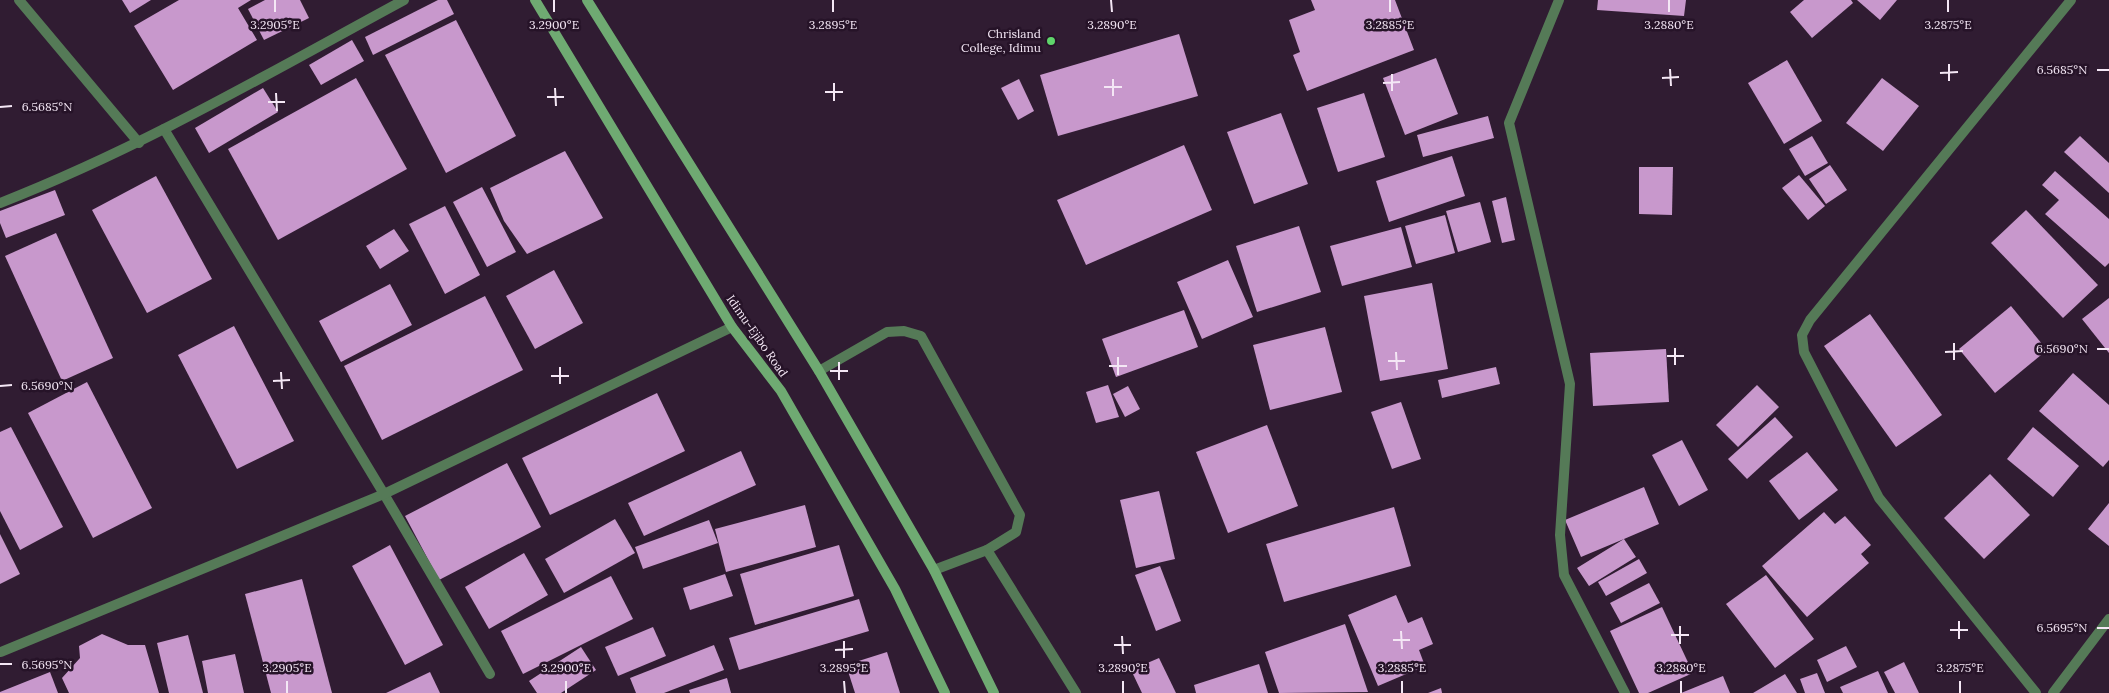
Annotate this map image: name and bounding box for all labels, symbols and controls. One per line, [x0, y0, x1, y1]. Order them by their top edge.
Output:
text: 3.2905°E [250, 17, 300, 32]
text: 3.2900°E [529, 17, 579, 32]
text: 3.2895°E [809, 17, 857, 32]
text: 3.2890°E [1087, 17, 1137, 32]
text: 3.2885°E [1366, 17, 1414, 32]
text: 3.2880°E [1644, 17, 1694, 32]
text: 3.2875°E [1924, 17, 1972, 32]
place label: Chrisland College, Idimu [961, 26, 1041, 55]
marker: Chrisland College, Idimu [1045, 35, 1057, 47]
text: 6.5685°N [2037, 62, 2087, 77]
text: 6.5685°N [22, 99, 72, 114]
street label: Idimu-Ejibo Road [724, 292, 791, 380]
text: 6.5690°N [2036, 341, 2088, 356]
text: 6.5690°N [21, 378, 73, 393]
text: 6.5695°N [2037, 620, 2087, 635]
text: 6.5695°N [22, 657, 72, 672]
text: 3.2905°E [262, 660, 312, 675]
text: 3.2900°E [541, 660, 591, 675]
text: 3.2895°E [820, 660, 868, 675]
text: 3.2890°E [1098, 660, 1148, 675]
text: 3.2885°E [1378, 660, 1426, 675]
text: 3.2880°E [1656, 660, 1706, 675]
text: 3.2875°E [1936, 660, 1984, 675]

